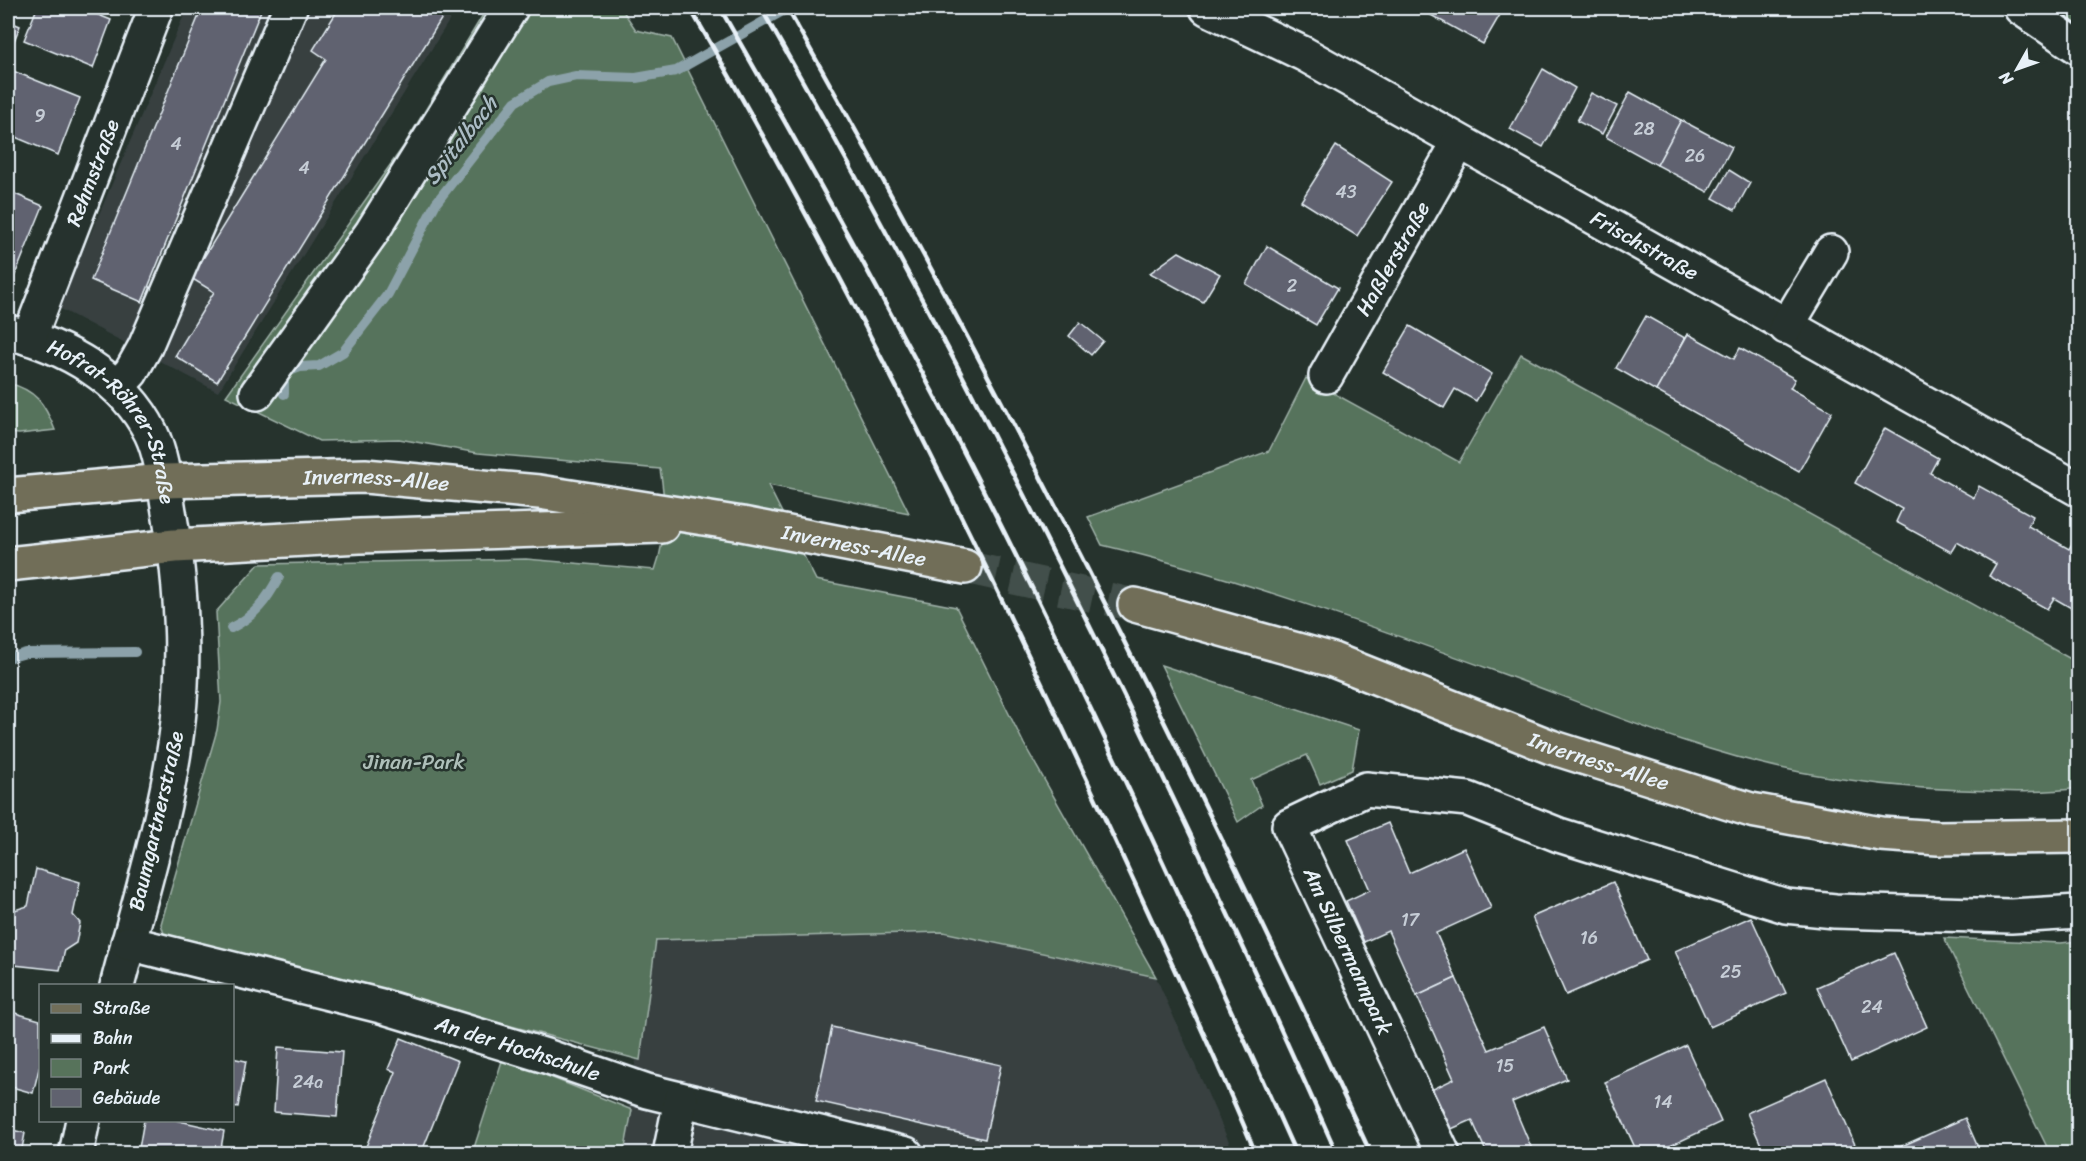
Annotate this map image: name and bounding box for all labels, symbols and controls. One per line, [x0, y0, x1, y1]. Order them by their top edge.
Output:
north arrow [1987, 39, 2047, 99]
text: N [1991, 64, 2021, 93]
water label: Spitalbach [413, 85, 509, 193]
house number: 9 [34, 100, 46, 132]
house number: 28 [1633, 113, 1655, 145]
street label: Rehmstraße [55, 114, 130, 232]
house number: 4 [170, 128, 182, 160]
house number: 26 [1685, 140, 1705, 172]
house number: 4 [298, 152, 310, 184]
house number: 43 [1335, 176, 1357, 208]
street label: Haßlerstraße [1345, 194, 1441, 323]
street label: Frischstraße [1583, 200, 1706, 291]
house number: 2 [1287, 270, 1297, 302]
street label: Hofrat-Röhrer-Straße [41, 328, 186, 506]
street label: Inverness-Allee [302, 457, 451, 503]
street label: Inverness-Allee [778, 513, 930, 578]
street label: Inverness-Allee [1521, 720, 1674, 802]
street label: Baumgartnerstraße [117, 727, 195, 915]
park label: Jinan-Park [362, 743, 465, 781]
street label: Am Silbermannpark [1292, 860, 1404, 1042]
house number: 17 [1401, 904, 1421, 936]
house number: 16 [1580, 922, 1598, 954]
house number: 25 [1720, 956, 1742, 988]
legend [39, 984, 234, 1122]
house number: 24 [1861, 991, 1883, 1023]
text: Straße [93, 992, 150, 1024]
street label: An der Hochschule [429, 1004, 606, 1093]
text: Bahn [93, 1022, 133, 1054]
house number: 15 [1496, 1050, 1514, 1082]
text: Park [93, 1052, 130, 1084]
house number: 24a [293, 1066, 323, 1098]
text: Gebäude [93, 1082, 161, 1114]
house number: 14 [1654, 1086, 1672, 1118]

